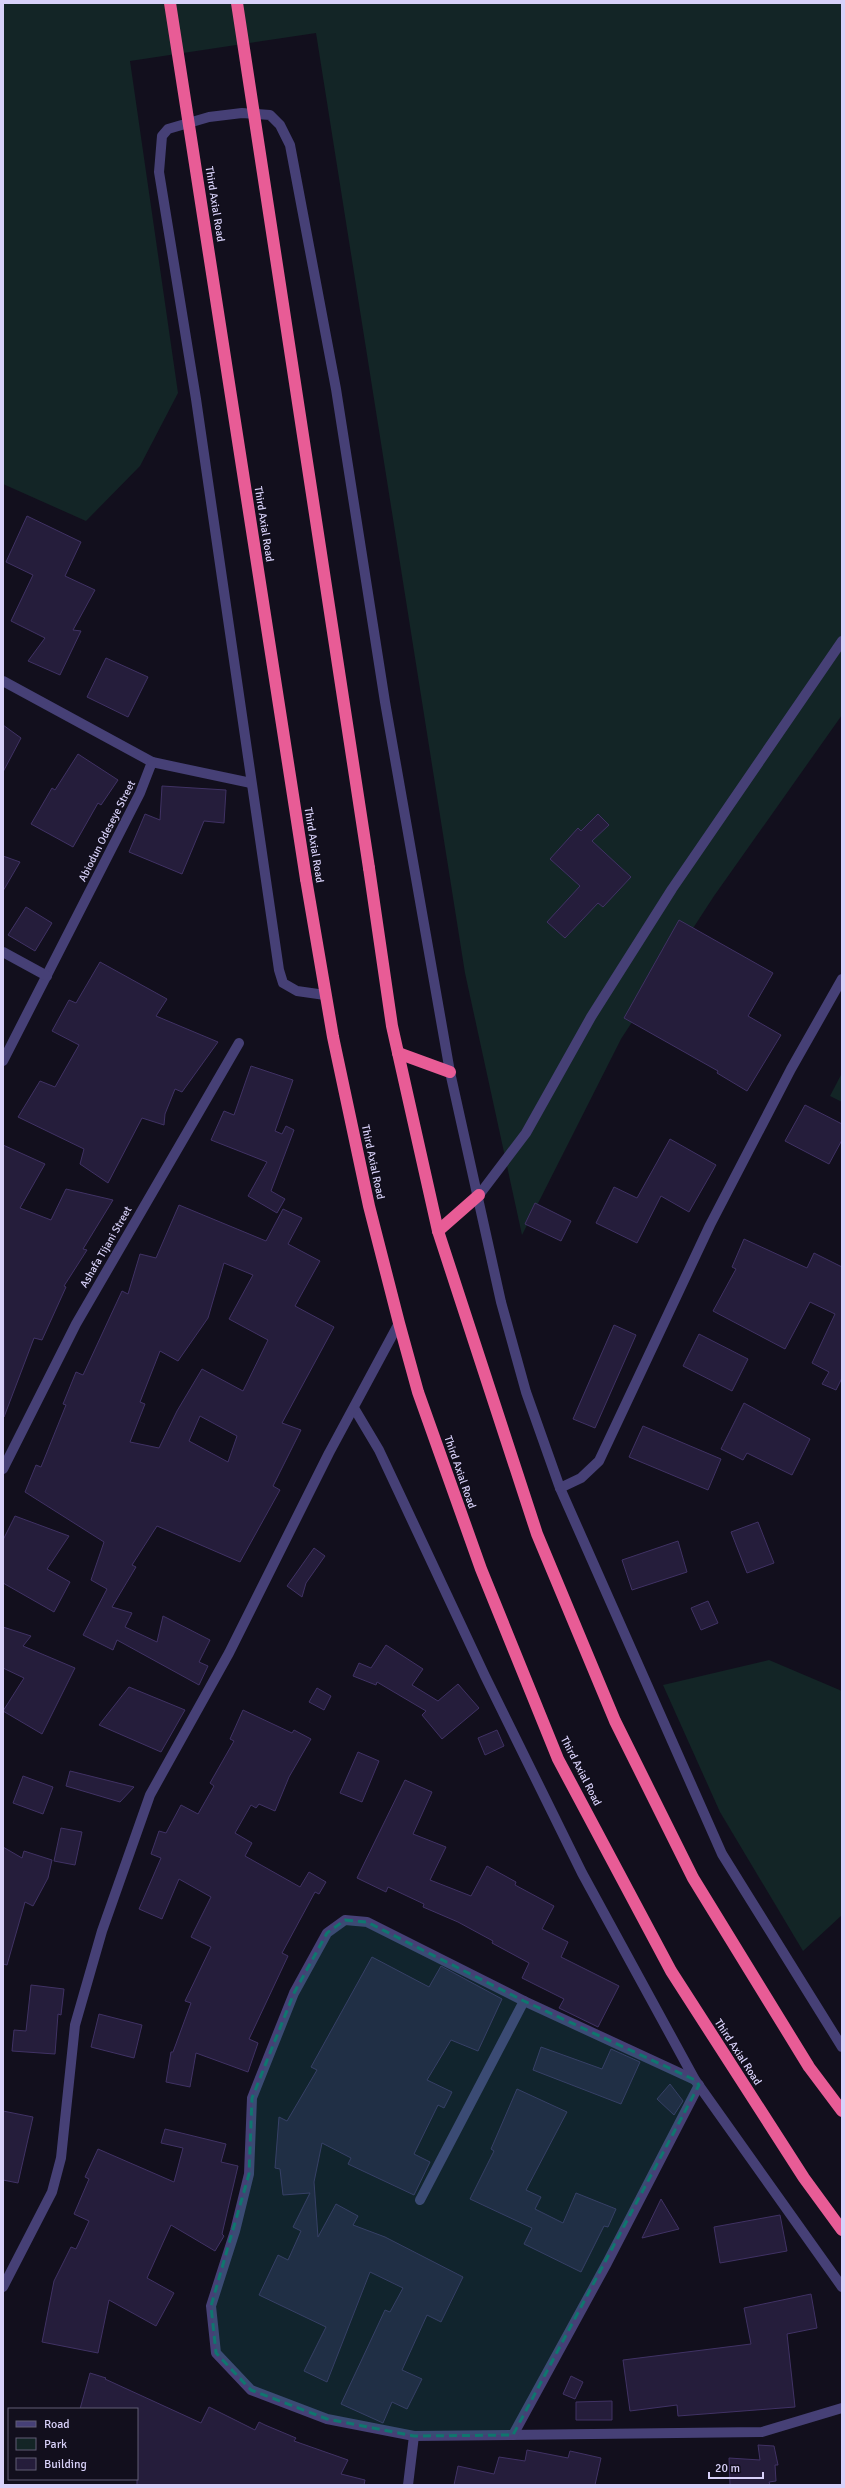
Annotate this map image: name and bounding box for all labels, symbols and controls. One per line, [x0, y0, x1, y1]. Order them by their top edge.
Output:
street label: Third Axial Road [203, 165, 227, 243]
street label: Third Axial Road [252, 485, 276, 563]
street label: Abiodun Odeseye Street [76, 778, 138, 884]
street label: Third Axial Road [302, 806, 326, 884]
street label: Third Axial Road [359, 1123, 387, 1201]
street label: Ashafa Tijani Street [77, 1204, 135, 1290]
street label: Third Axial Road [441, 1434, 479, 1510]
street label: Third Axial Road [558, 1734, 604, 1808]
street label: Third Axial Road [712, 2017, 764, 2088]
legend [8, 2408, 138, 2480]
text: Road [44, 2417, 70, 2432]
text: Park [44, 2437, 67, 2452]
scale bar [709, 2454, 763, 2480]
text: Building [44, 2457, 87, 2472]
text: 20 m [715, 2461, 740, 2476]

